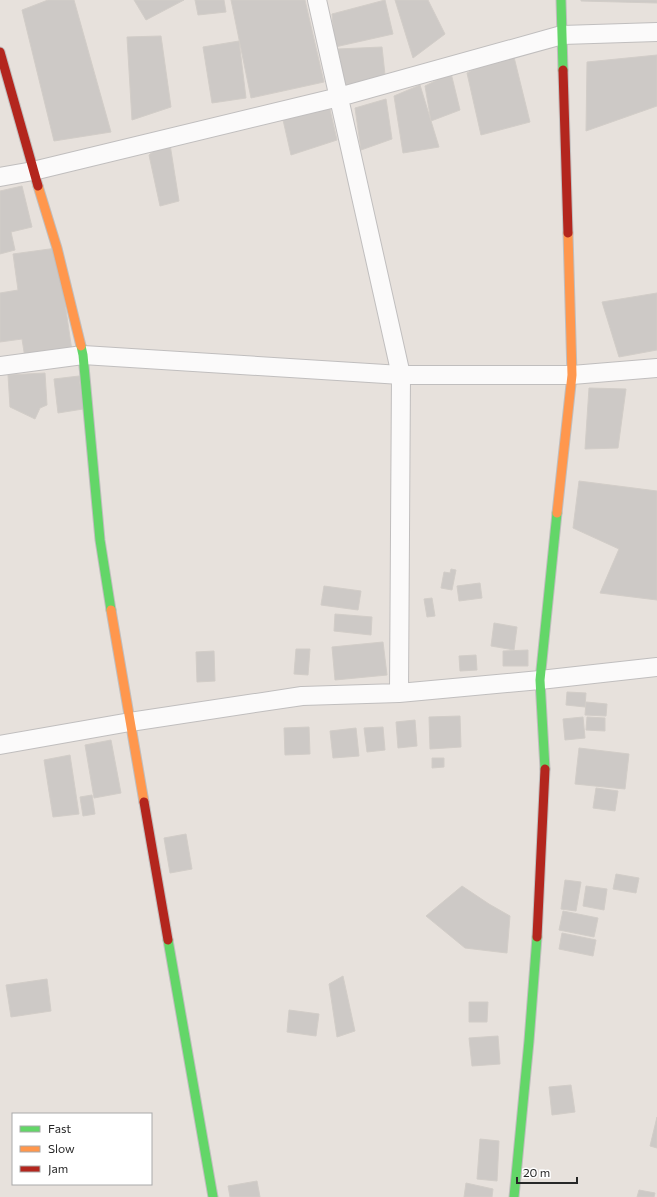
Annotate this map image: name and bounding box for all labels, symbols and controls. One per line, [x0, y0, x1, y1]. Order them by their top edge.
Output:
legend [12, 1113, 152, 1185]
text: Fast [48, 1121, 71, 1135]
text: Slow [48, 1141, 75, 1155]
scale bar [517, 1159, 577, 1185]
text: Jam [48, 1161, 68, 1176]
text: 20 m [523, 1165, 550, 1179]

